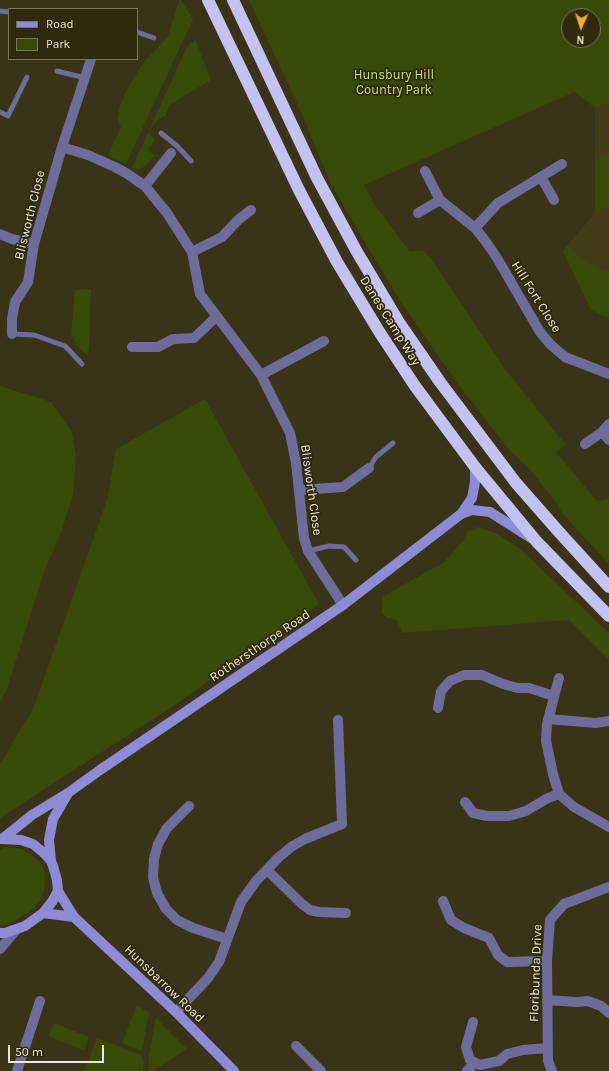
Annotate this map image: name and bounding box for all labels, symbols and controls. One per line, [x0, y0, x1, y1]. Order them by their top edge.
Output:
legend [8, 8, 138, 60]
north arrow [561, 8, 601, 48]
text: Road [46, 17, 74, 31]
text: N [576, 33, 585, 46]
text: Park [46, 37, 70, 51]
park label: Hunsbury Hill Country Park [354, 67, 434, 98]
street label: Blisworth Close [11, 169, 49, 261]
street label: Hill Fort Close [508, 258, 564, 336]
street label: Danes Camp Way [356, 273, 424, 369]
street label: Blisworth Close [297, 444, 325, 536]
street label: Rothersthorpe Road [207, 607, 313, 685]
street label: Floribunda Drive [526, 924, 546, 1022]
street label: Hunsbarrow Road [121, 942, 207, 1026]
scale bar [10, 1037, 106, 1063]
text: 50 m [15, 1045, 43, 1059]

